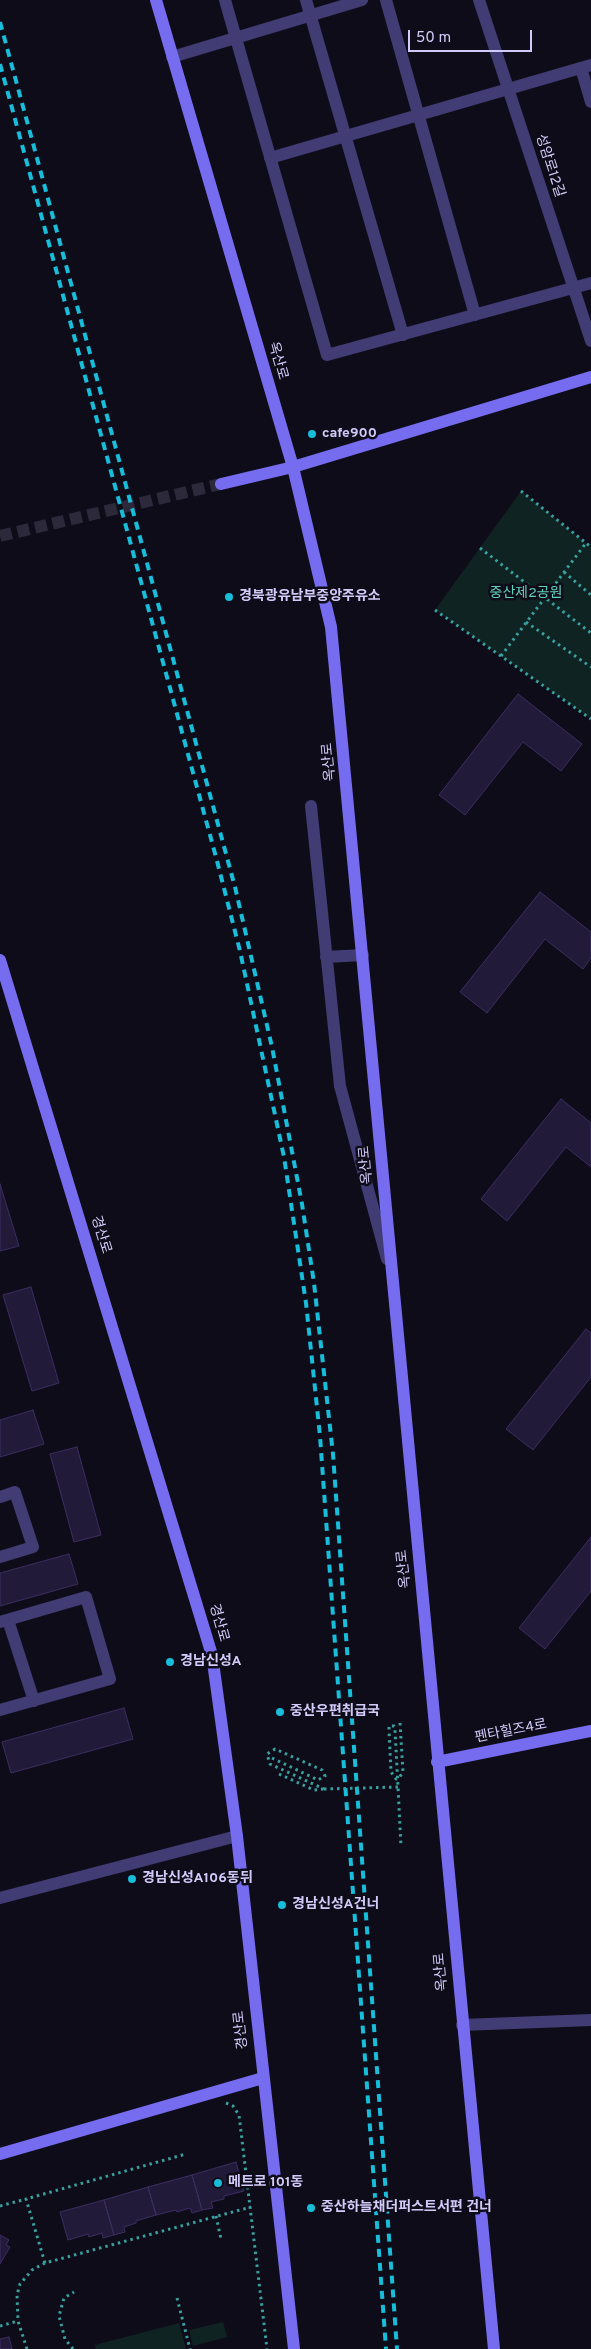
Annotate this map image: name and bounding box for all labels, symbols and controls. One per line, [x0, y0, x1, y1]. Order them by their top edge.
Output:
scale bar [411, 20, 535, 52]
text: 50 m [416, 29, 451, 48]
street label: 성암로12길 [531, 132, 567, 200]
street label: 옥산로 [264, 340, 290, 382]
place label: cafe900 [322, 426, 377, 442]
marker: cafe900 [306, 428, 318, 440]
park label: 중산제2공원 [490, 586, 562, 602]
place label: 경북광유남부중앙주유소 [239, 589, 381, 605]
marker: 경북광유남부중앙주유소 [223, 591, 235, 603]
street label: 옥산로 [320, 742, 340, 782]
street label: 옥산로 [357, 1145, 377, 1185]
street label: 경산로 [86, 1214, 114, 1256]
street label: 옥산로 [395, 1549, 415, 1589]
street label: 경산로 [205, 1602, 231, 1644]
place label: 경남신성A [180, 1654, 242, 1670]
marker: 경남신성A [164, 1656, 176, 1668]
place label: 중산우편취급국 [290, 1704, 380, 1720]
marker: 중산우편취급국 [274, 1706, 286, 1718]
street label: 펜타힐즈4로 [474, 1717, 548, 1747]
place label: 경남신성A106동뒤 [142, 1871, 253, 1887]
marker: 경남신성A106동뒤 [126, 1873, 138, 1885]
place label: 경남신성A건너 [292, 1897, 379, 1913]
marker: 경남신성A건너 [276, 1899, 288, 1911]
street label: 옥산로 [432, 1952, 452, 1992]
street label: 경산로 [232, 2010, 252, 2050]
place label: 메트로 101동 [228, 2175, 303, 2191]
marker: 메트로 101동 [212, 2177, 224, 2189]
place label: 중산하늘채더퍼스트서편 건너 [321, 2200, 492, 2216]
marker: 중산하늘채더퍼스트서편 건너 [305, 2202, 317, 2214]

